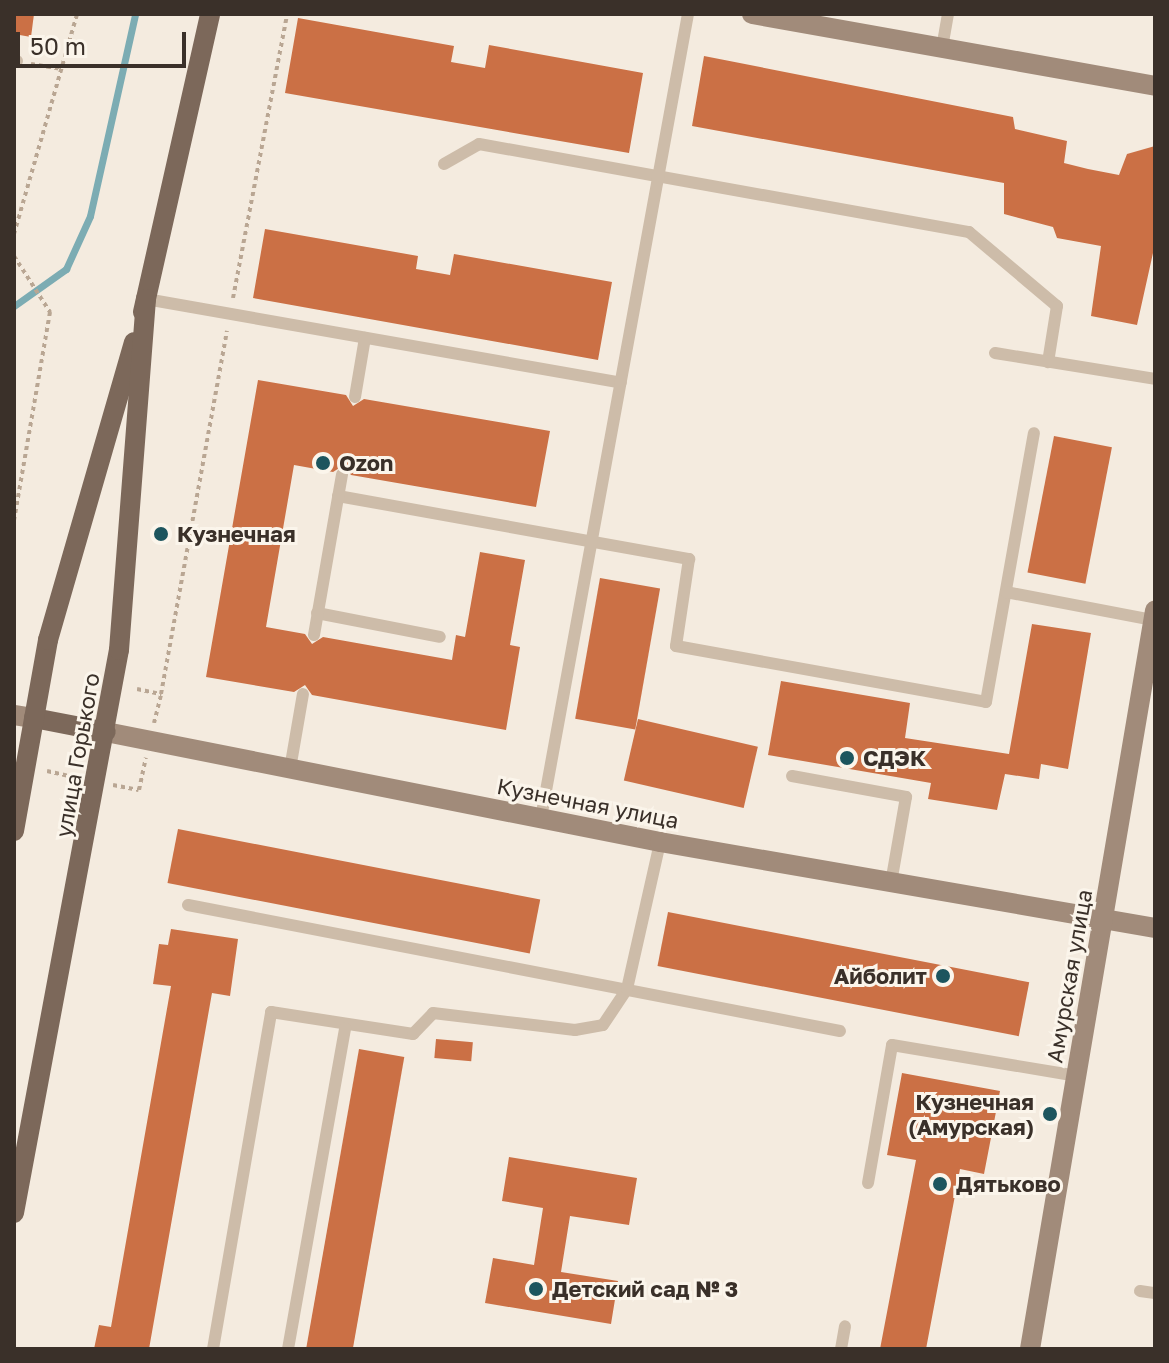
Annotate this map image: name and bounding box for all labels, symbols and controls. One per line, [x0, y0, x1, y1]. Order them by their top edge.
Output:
scale bar [20, 16, 190, 66]
text: 50 m [30, 31, 86, 60]
place label: Ozon [339, 450, 393, 476]
marker: Ozon [314, 454, 332, 472]
place label: Кузнечная [177, 521, 296, 547]
marker: Кузнечная [152, 525, 170, 543]
street label: улица Горького [50, 671, 104, 839]
place label: СДЭК [863, 745, 926, 771]
marker: СДЭК [838, 749, 856, 767]
street label: Кузнечная улица [495, 772, 681, 834]
street label: Амурская улица [1041, 887, 1097, 1065]
place label: Айболит [834, 963, 927, 989]
marker: Айболит [934, 967, 952, 985]
place label: Кузнечная (Амурская) [908, 1088, 1034, 1140]
marker: Кузнечная (Амурская) [1041, 1105, 1059, 1123]
place label: Дятьково [956, 1171, 1061, 1197]
marker: Дятьково [931, 1175, 949, 1193]
place label: Детский сад № 3 [552, 1276, 738, 1302]
marker: Детский сад № 3 [527, 1280, 545, 1298]

